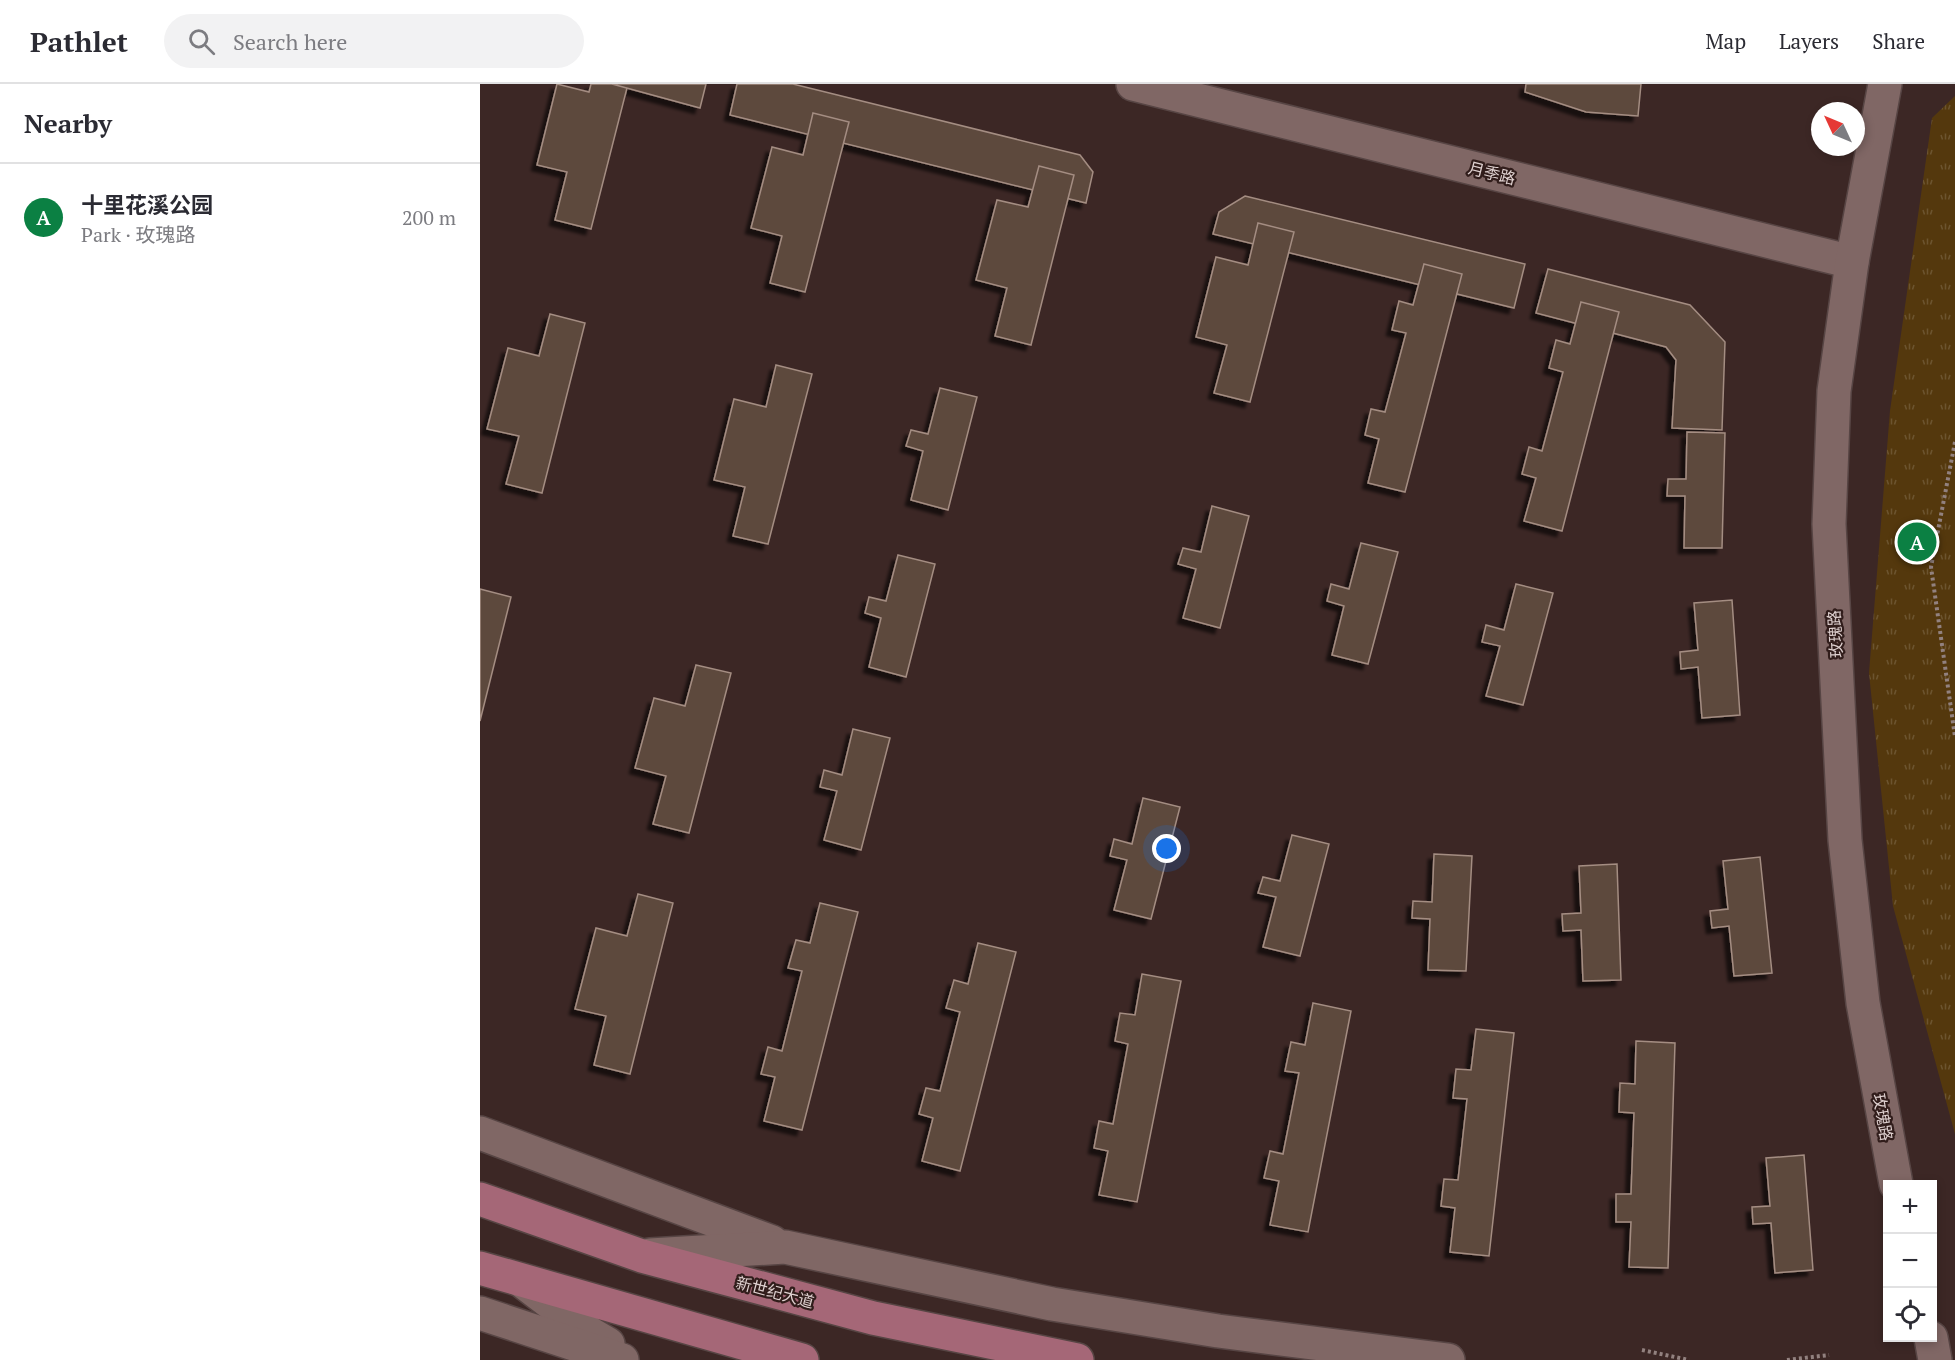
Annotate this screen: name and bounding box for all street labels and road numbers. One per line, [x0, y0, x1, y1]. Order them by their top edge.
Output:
street label: 月季路 [1466, 157, 1518, 189]
street label: 玫瑰路 [1823, 609, 1847, 659]
street label: 玫瑰路 [1868, 1091, 1898, 1143]
street label: 新世纪大道 [734, 1271, 816, 1313]

